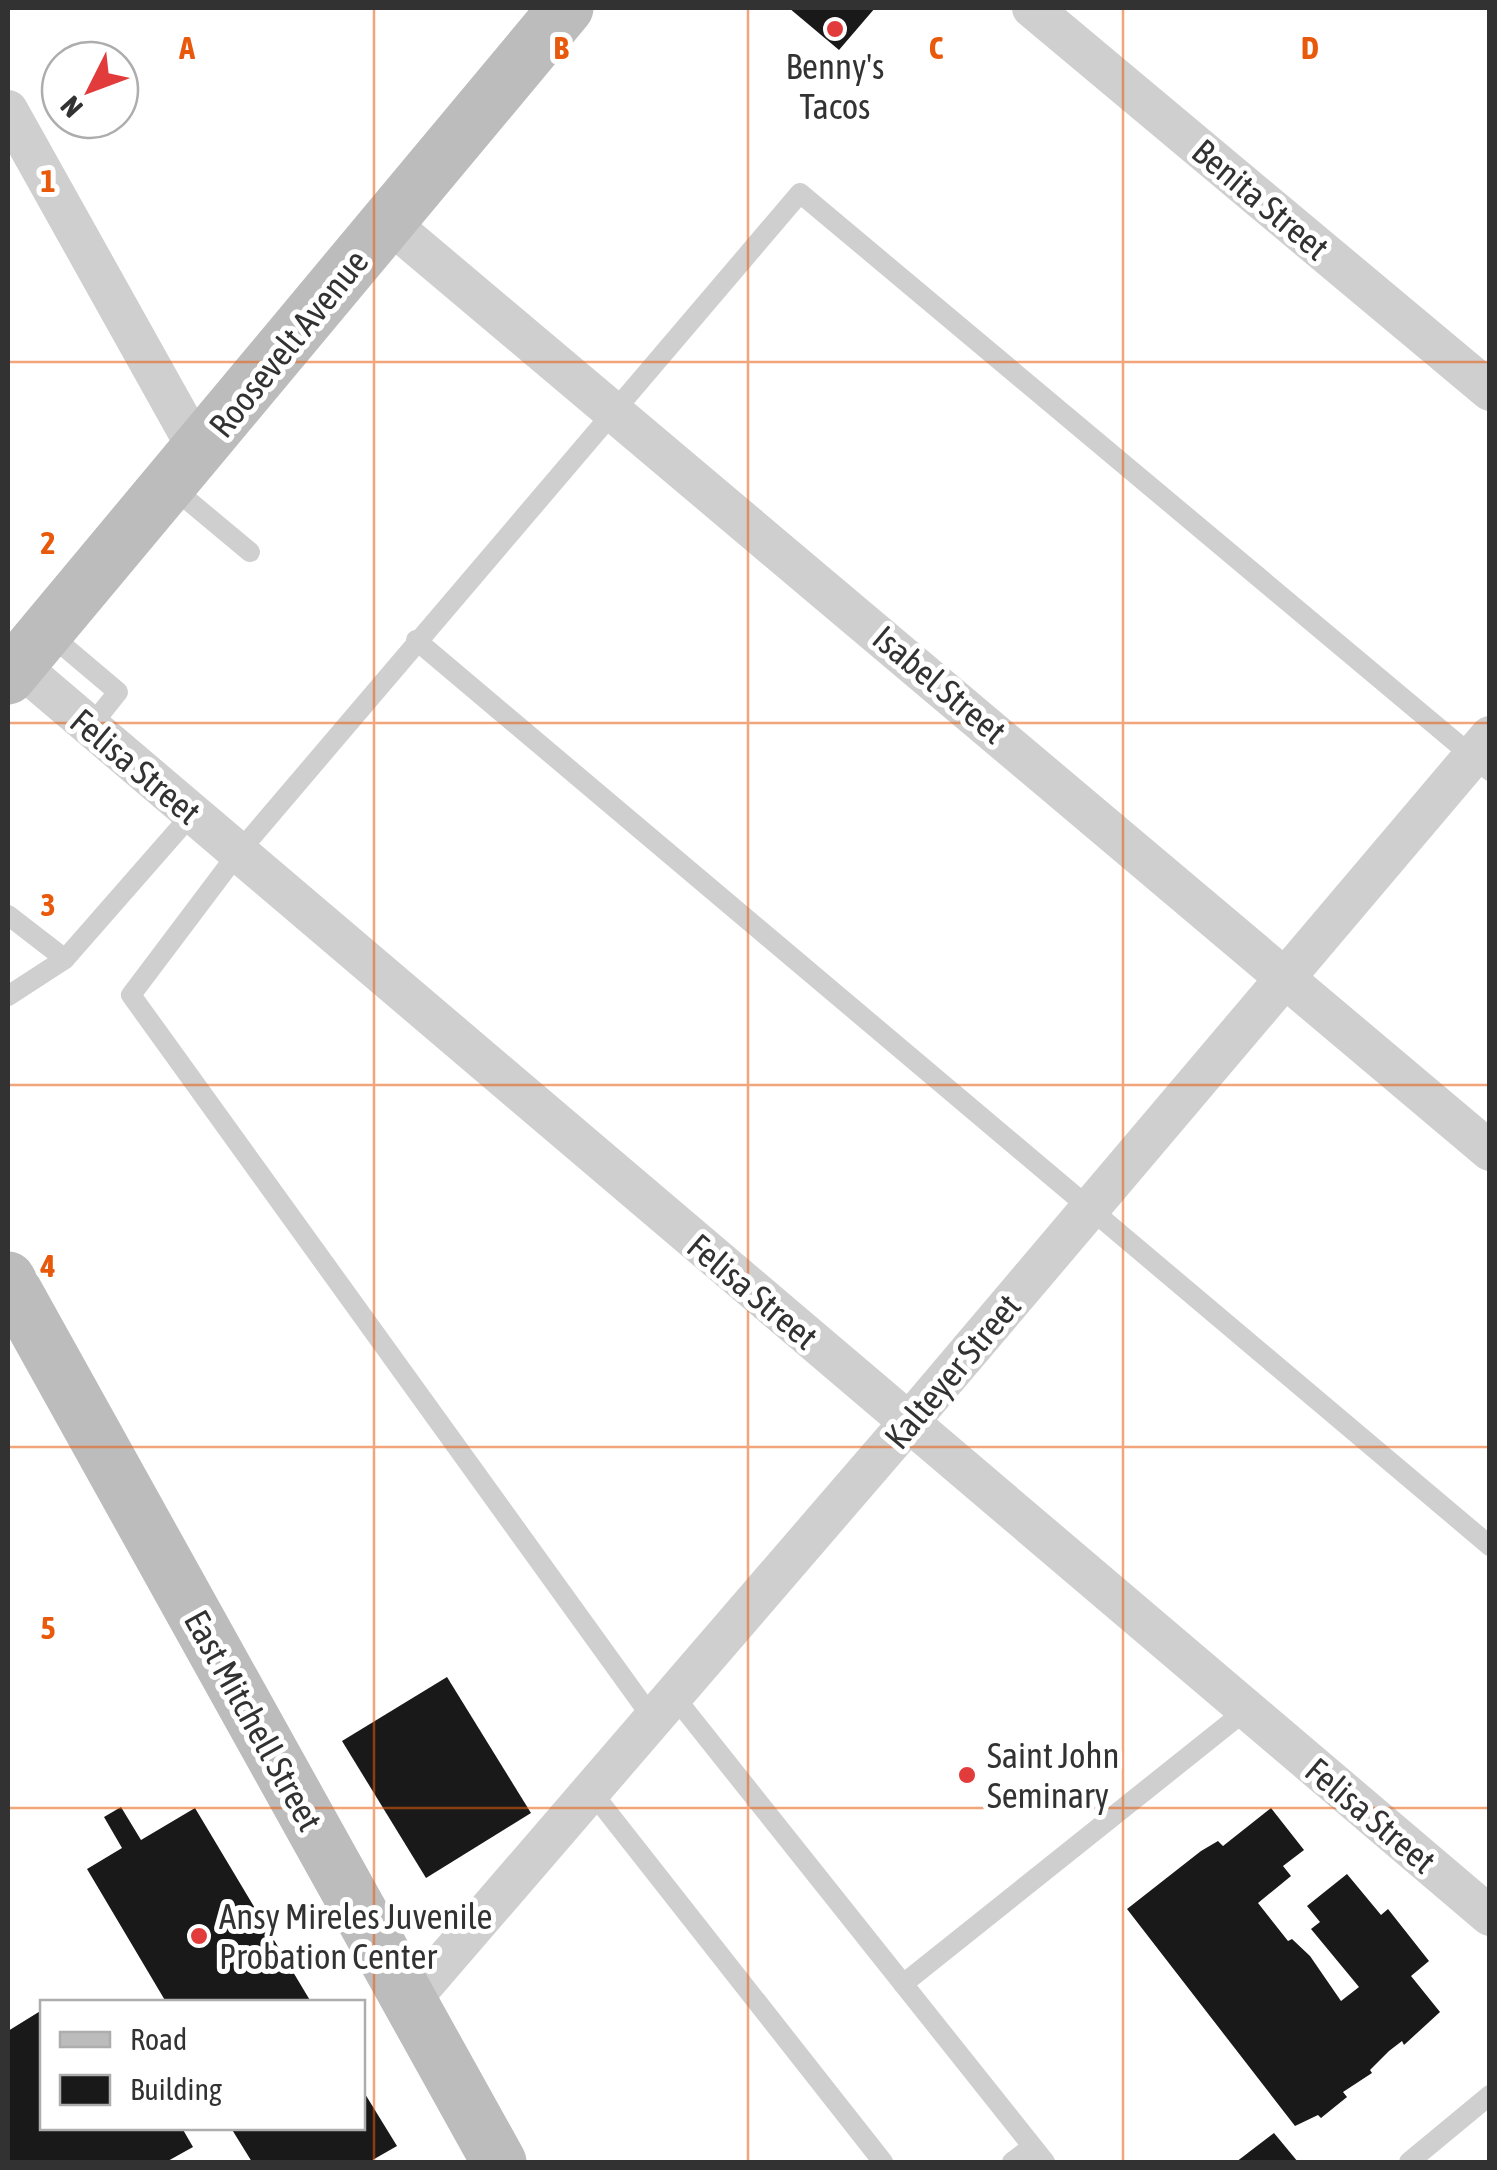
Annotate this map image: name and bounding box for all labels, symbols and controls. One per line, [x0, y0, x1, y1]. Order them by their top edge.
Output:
marker: Benny's Tacos [824, 18, 846, 40]
text: A [178, 29, 195, 66]
text: B [553, 29, 569, 66]
text: C [929, 29, 944, 66]
text: D [1301, 29, 1319, 66]
north arrow [40, 40, 140, 140]
place label: Benny's Tacos [786, 46, 884, 126]
text: N [54, 90, 89, 124]
street label: Benita Street [1185, 131, 1337, 267]
text: 1 [40, 162, 56, 199]
street label: Roosevelt Avenue [200, 241, 376, 445]
text: 2 [40, 524, 56, 561]
street label: Isabel Street [866, 617, 1014, 751]
street label: Felisa Street [63, 700, 209, 832]
text: 3 [40, 886, 56, 923]
street label: Felisa Street [680, 1225, 826, 1357]
text: 4 [39, 1247, 56, 1284]
street label: Kalteyer Street [876, 1286, 1028, 1456]
street label: East Mitchell Street [177, 1603, 331, 1837]
text: 5 [40, 1609, 56, 1646]
place label: Saint John Seminary [987, 1735, 1119, 1815]
street label: Felisa Street [1298, 1749, 1444, 1881]
marker: Saint John Seminary [956, 1764, 978, 1786]
place label: Ansy Mireles Juvenile Probation Center [219, 1896, 492, 1976]
marker: Ansy Mireles Juvenile Probation Center [188, 1925, 210, 1947]
legend [40, 2000, 365, 2130]
text: Road [130, 2022, 187, 2056]
text: Building [130, 2072, 222, 2106]

